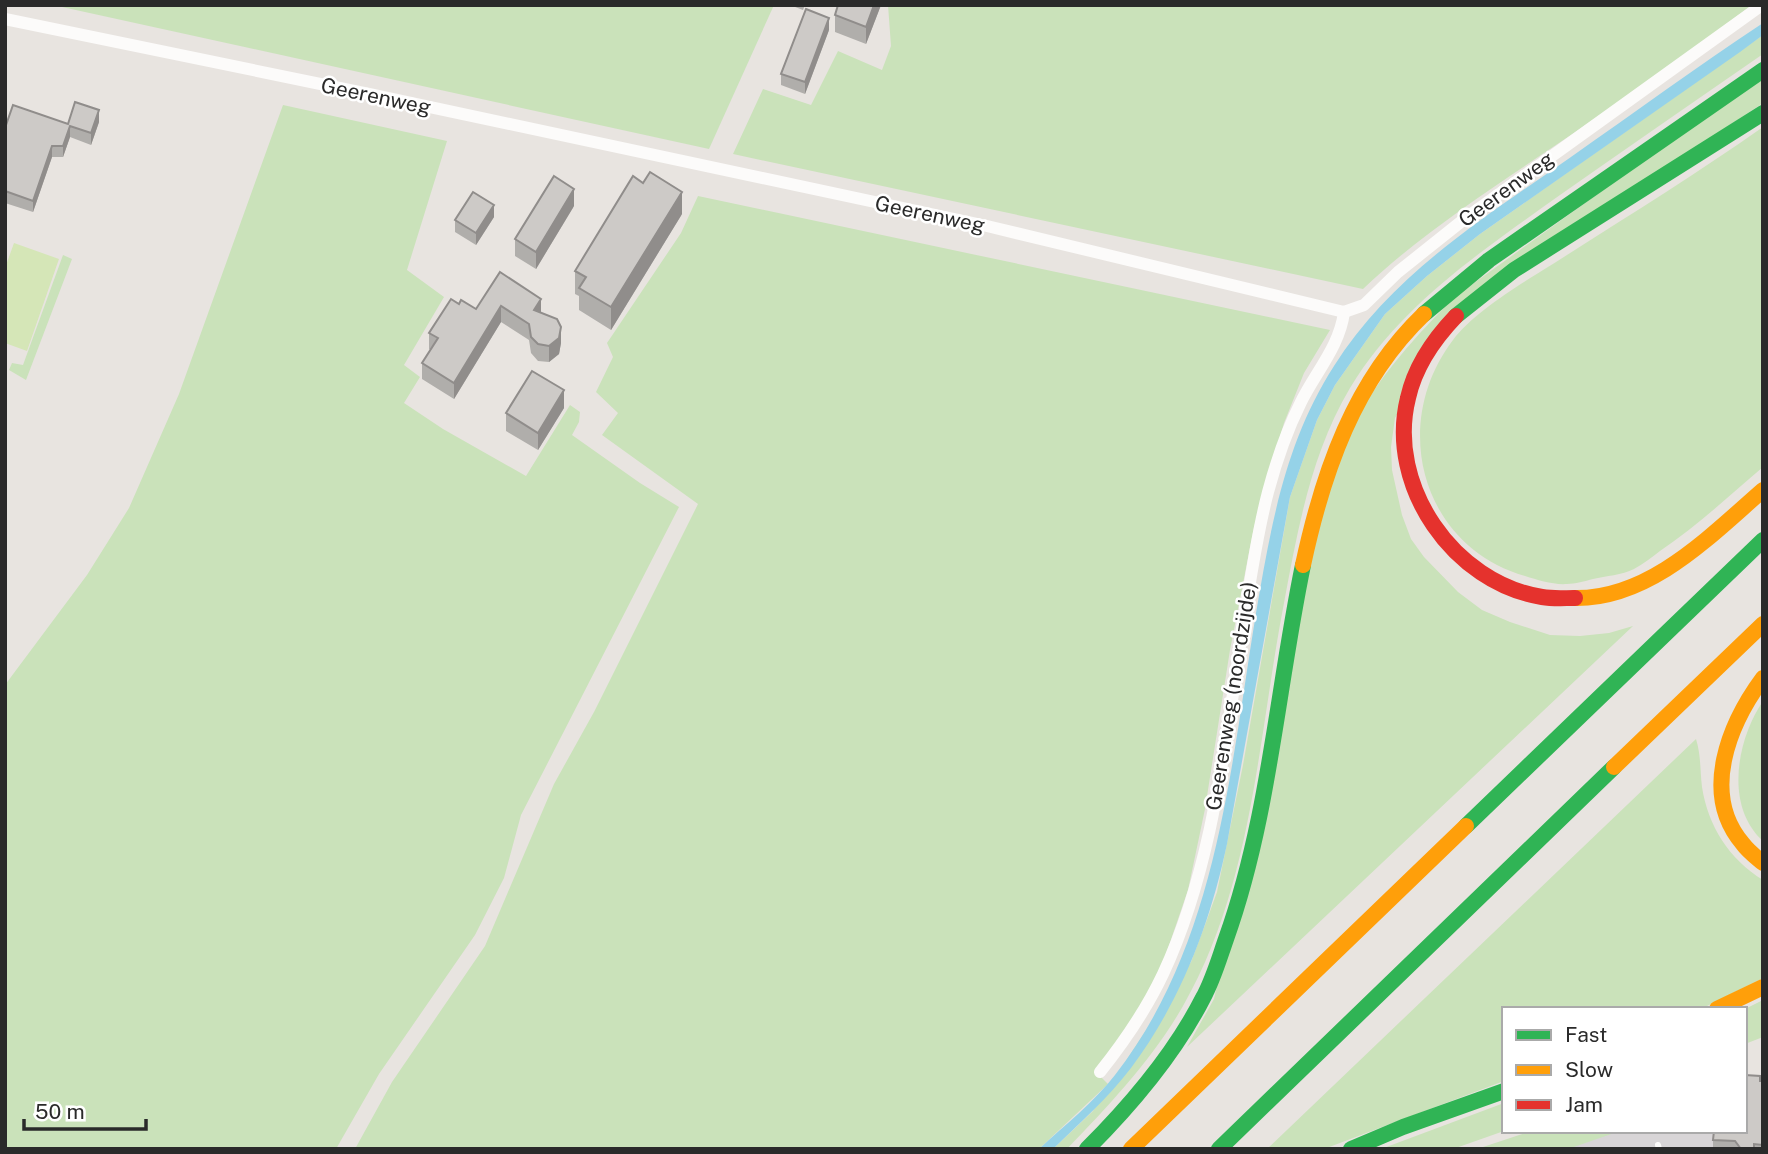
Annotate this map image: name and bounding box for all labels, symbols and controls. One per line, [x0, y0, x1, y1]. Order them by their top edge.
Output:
street label: Geerenweg [319, 72, 433, 120]
street label: Geerenweg [1453, 146, 1559, 232]
street label: Geerenweg [873, 190, 987, 238]
street label: Geerenweg (noordzijde) [1201, 580, 1261, 812]
legend [1502, 1007, 1747, 1133]
text: Fast [1565, 1022, 1607, 1047]
text: Slow [1565, 1057, 1613, 1082]
scale bar [24, 1088, 147, 1132]
text: Jam [1565, 1092, 1603, 1117]
text: 50 m [35, 1099, 85, 1124]

